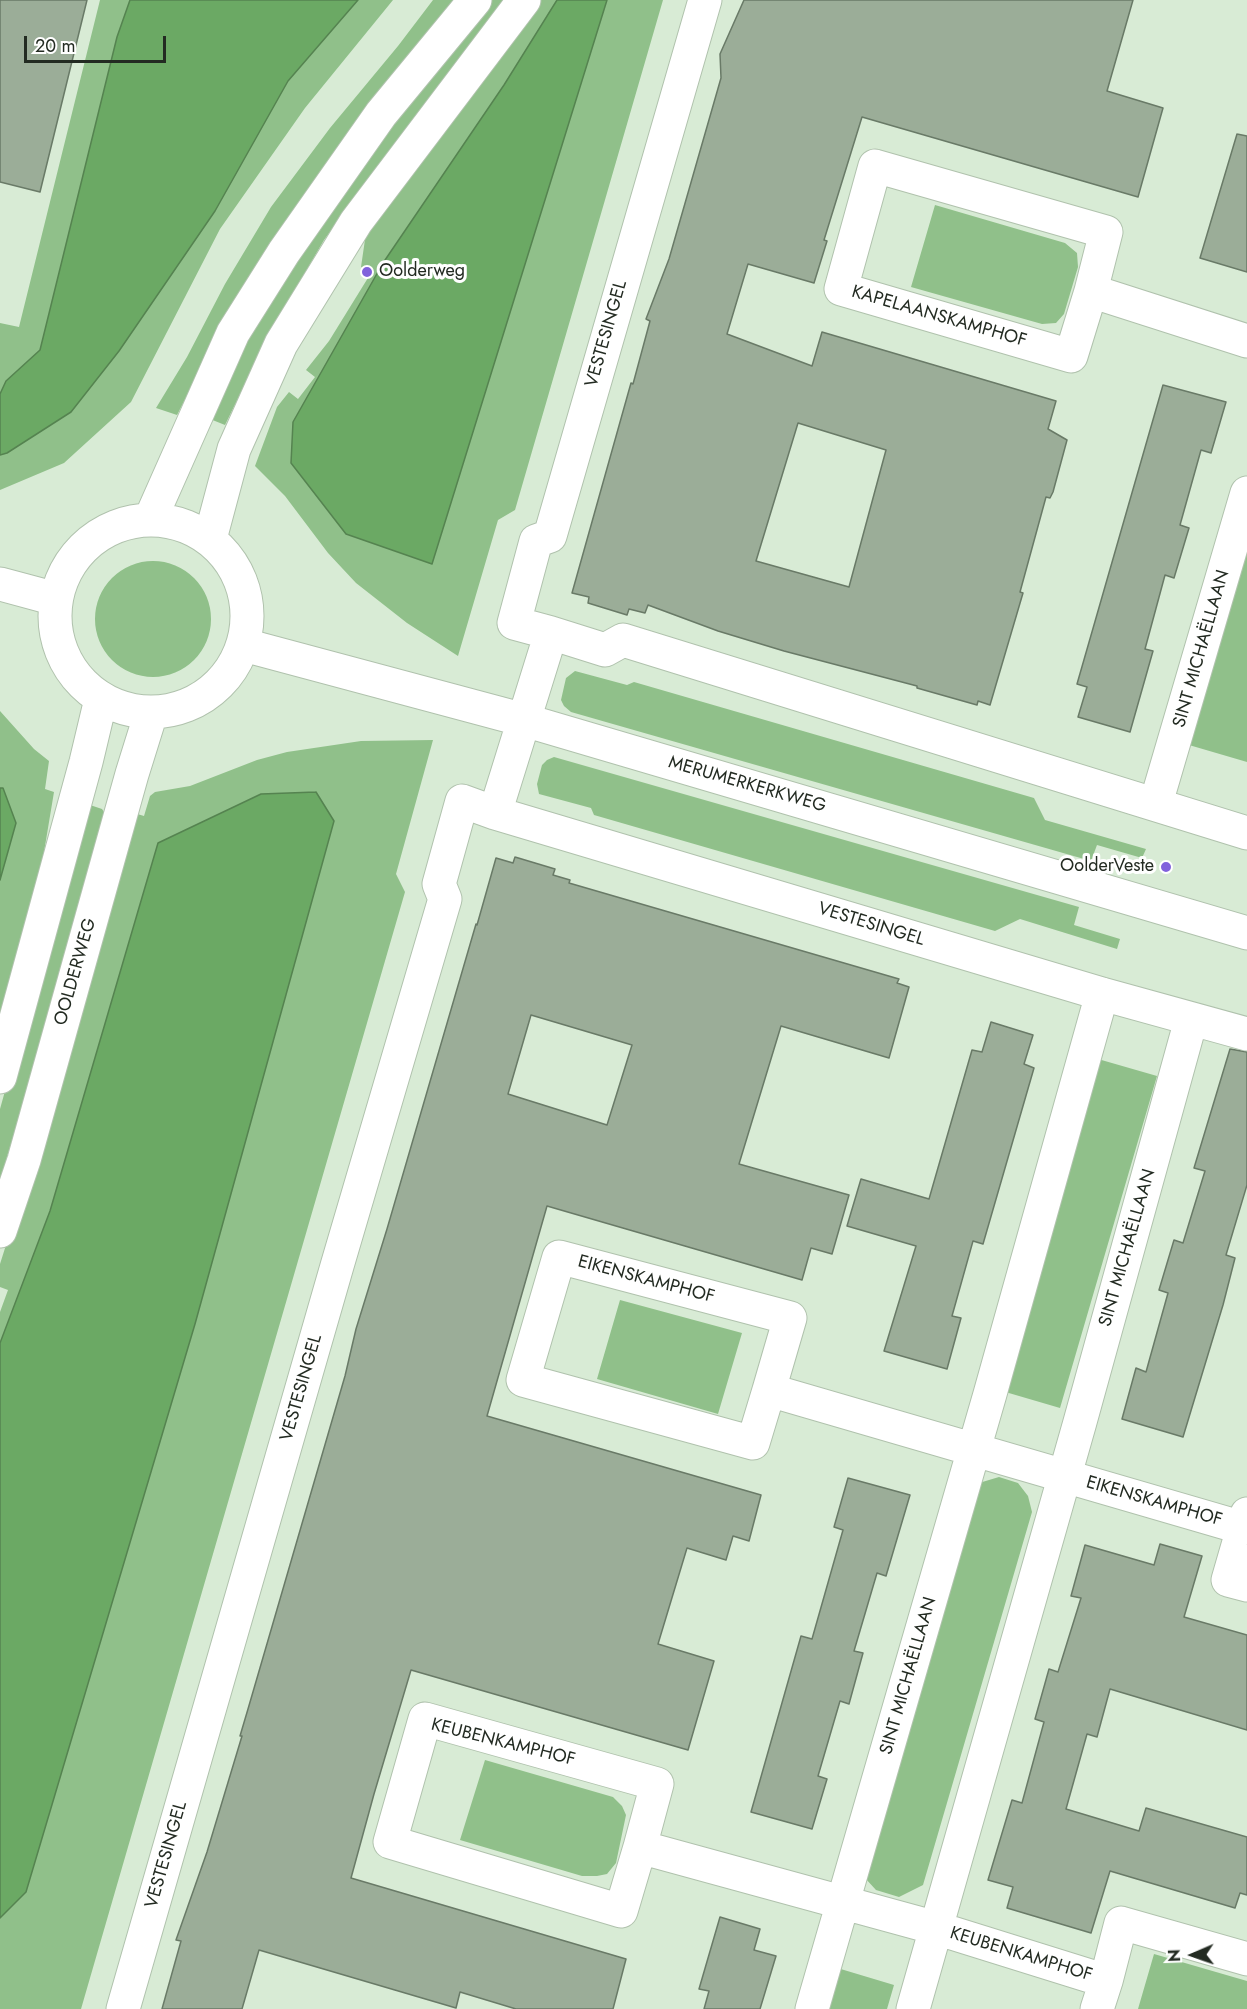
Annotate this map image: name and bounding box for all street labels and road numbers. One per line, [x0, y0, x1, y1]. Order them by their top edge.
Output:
street label: VESTESINGEL [581, 278, 633, 390]
street label: KAPELAANSKAMPHOF [849, 282, 1029, 352]
street label: SINT MICHAËLLAAN [1169, 568, 1235, 730]
street label: MERUMERKERKWEG [666, 752, 828, 818]
street label: VESTESINGEL [815, 899, 927, 951]
street label: OOLDERWEG [50, 916, 102, 1028]
street label: SINT MICHAËLLAAN [1095, 1167, 1161, 1329]
street label: EIKENSKAMPHOF [575, 1251, 717, 1309]
street label: VESTESINGEL [276, 1332, 328, 1444]
street label: EIKENSKAMPHOF [1083, 1472, 1225, 1532]
street label: SINT MICHAËLLAAN [876, 1595, 942, 1757]
street label: KEUBENKAMPHOF [429, 1715, 577, 1771]
street label: VESTESINGEL [141, 1799, 193, 1911]
street label: KEUBENKAMPHOF [947, 1923, 1095, 1987]

